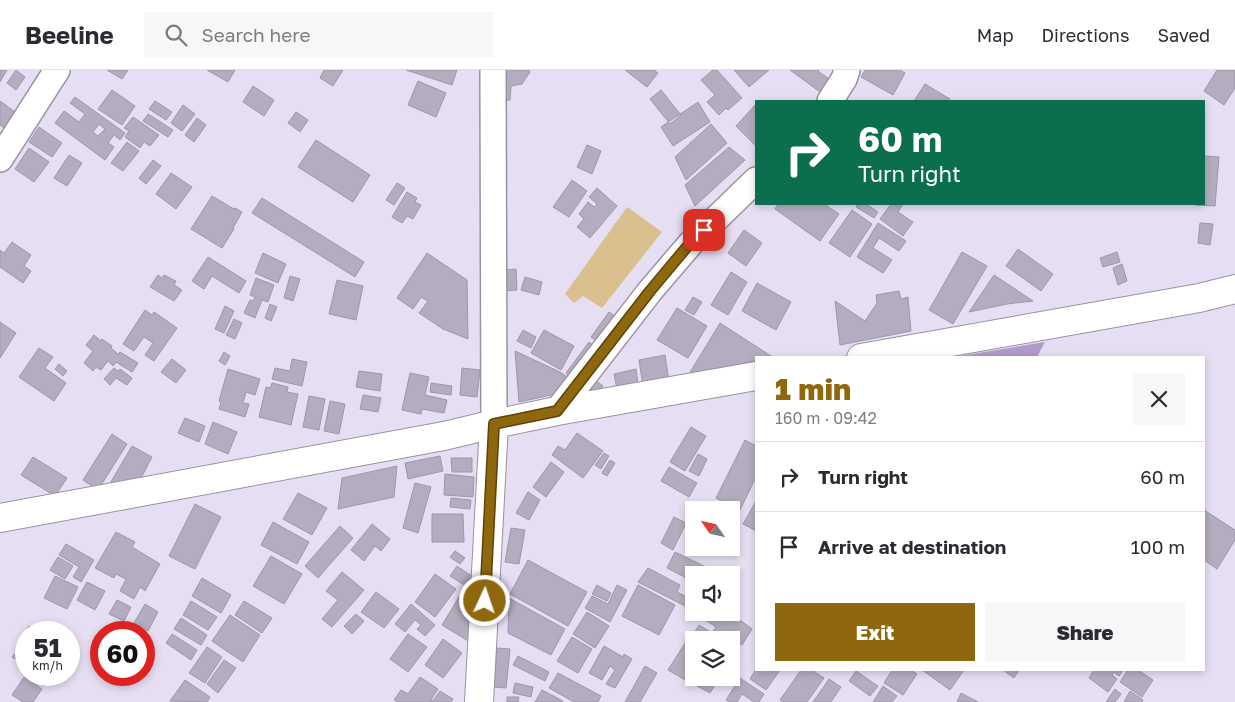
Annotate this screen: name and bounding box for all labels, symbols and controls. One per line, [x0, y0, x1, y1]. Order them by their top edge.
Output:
search box [144, 12, 494, 57]
text: Beeline [25, 20, 114, 49]
icon: search [162, 21, 190, 49]
text: Search here [202, 23, 310, 46]
text: Map [977, 24, 1013, 46]
text: Directions [1041, 24, 1129, 46]
text: Saved [1157, 24, 1210, 46]
text: 60 m [858, 118, 942, 160]
icon: right [775, 120, 840, 185]
text: Turn right [858, 160, 961, 187]
pin [683, 209, 725, 251]
icon: arrive [690, 216, 718, 244]
text: 1 min [775, 371, 851, 407]
button: close [1133, 373, 1185, 425]
text: 160 m · 09:42 [775, 408, 877, 428]
icon: right [775, 463, 803, 491]
text: Turn right [818, 465, 908, 488]
text: 60 m [1140, 465, 1185, 488]
north arrow [685, 501, 740, 556]
map controls [685, 501, 740, 686]
icon: arrive [775, 533, 803, 561]
text: Arrive at destination [818, 535, 1006, 558]
text: 100 m [1131, 535, 1185, 558]
button: sound [685, 566, 740, 621]
position arrow [458, 574, 510, 626]
button: Exit [775, 603, 975, 661]
button: Share [985, 603, 1185, 661]
speed limit sign: 60 [90, 621, 155, 686]
button: layers [685, 631, 740, 686]
text: 51 [33, 632, 62, 663]
text: km/h [32, 658, 63, 673]

